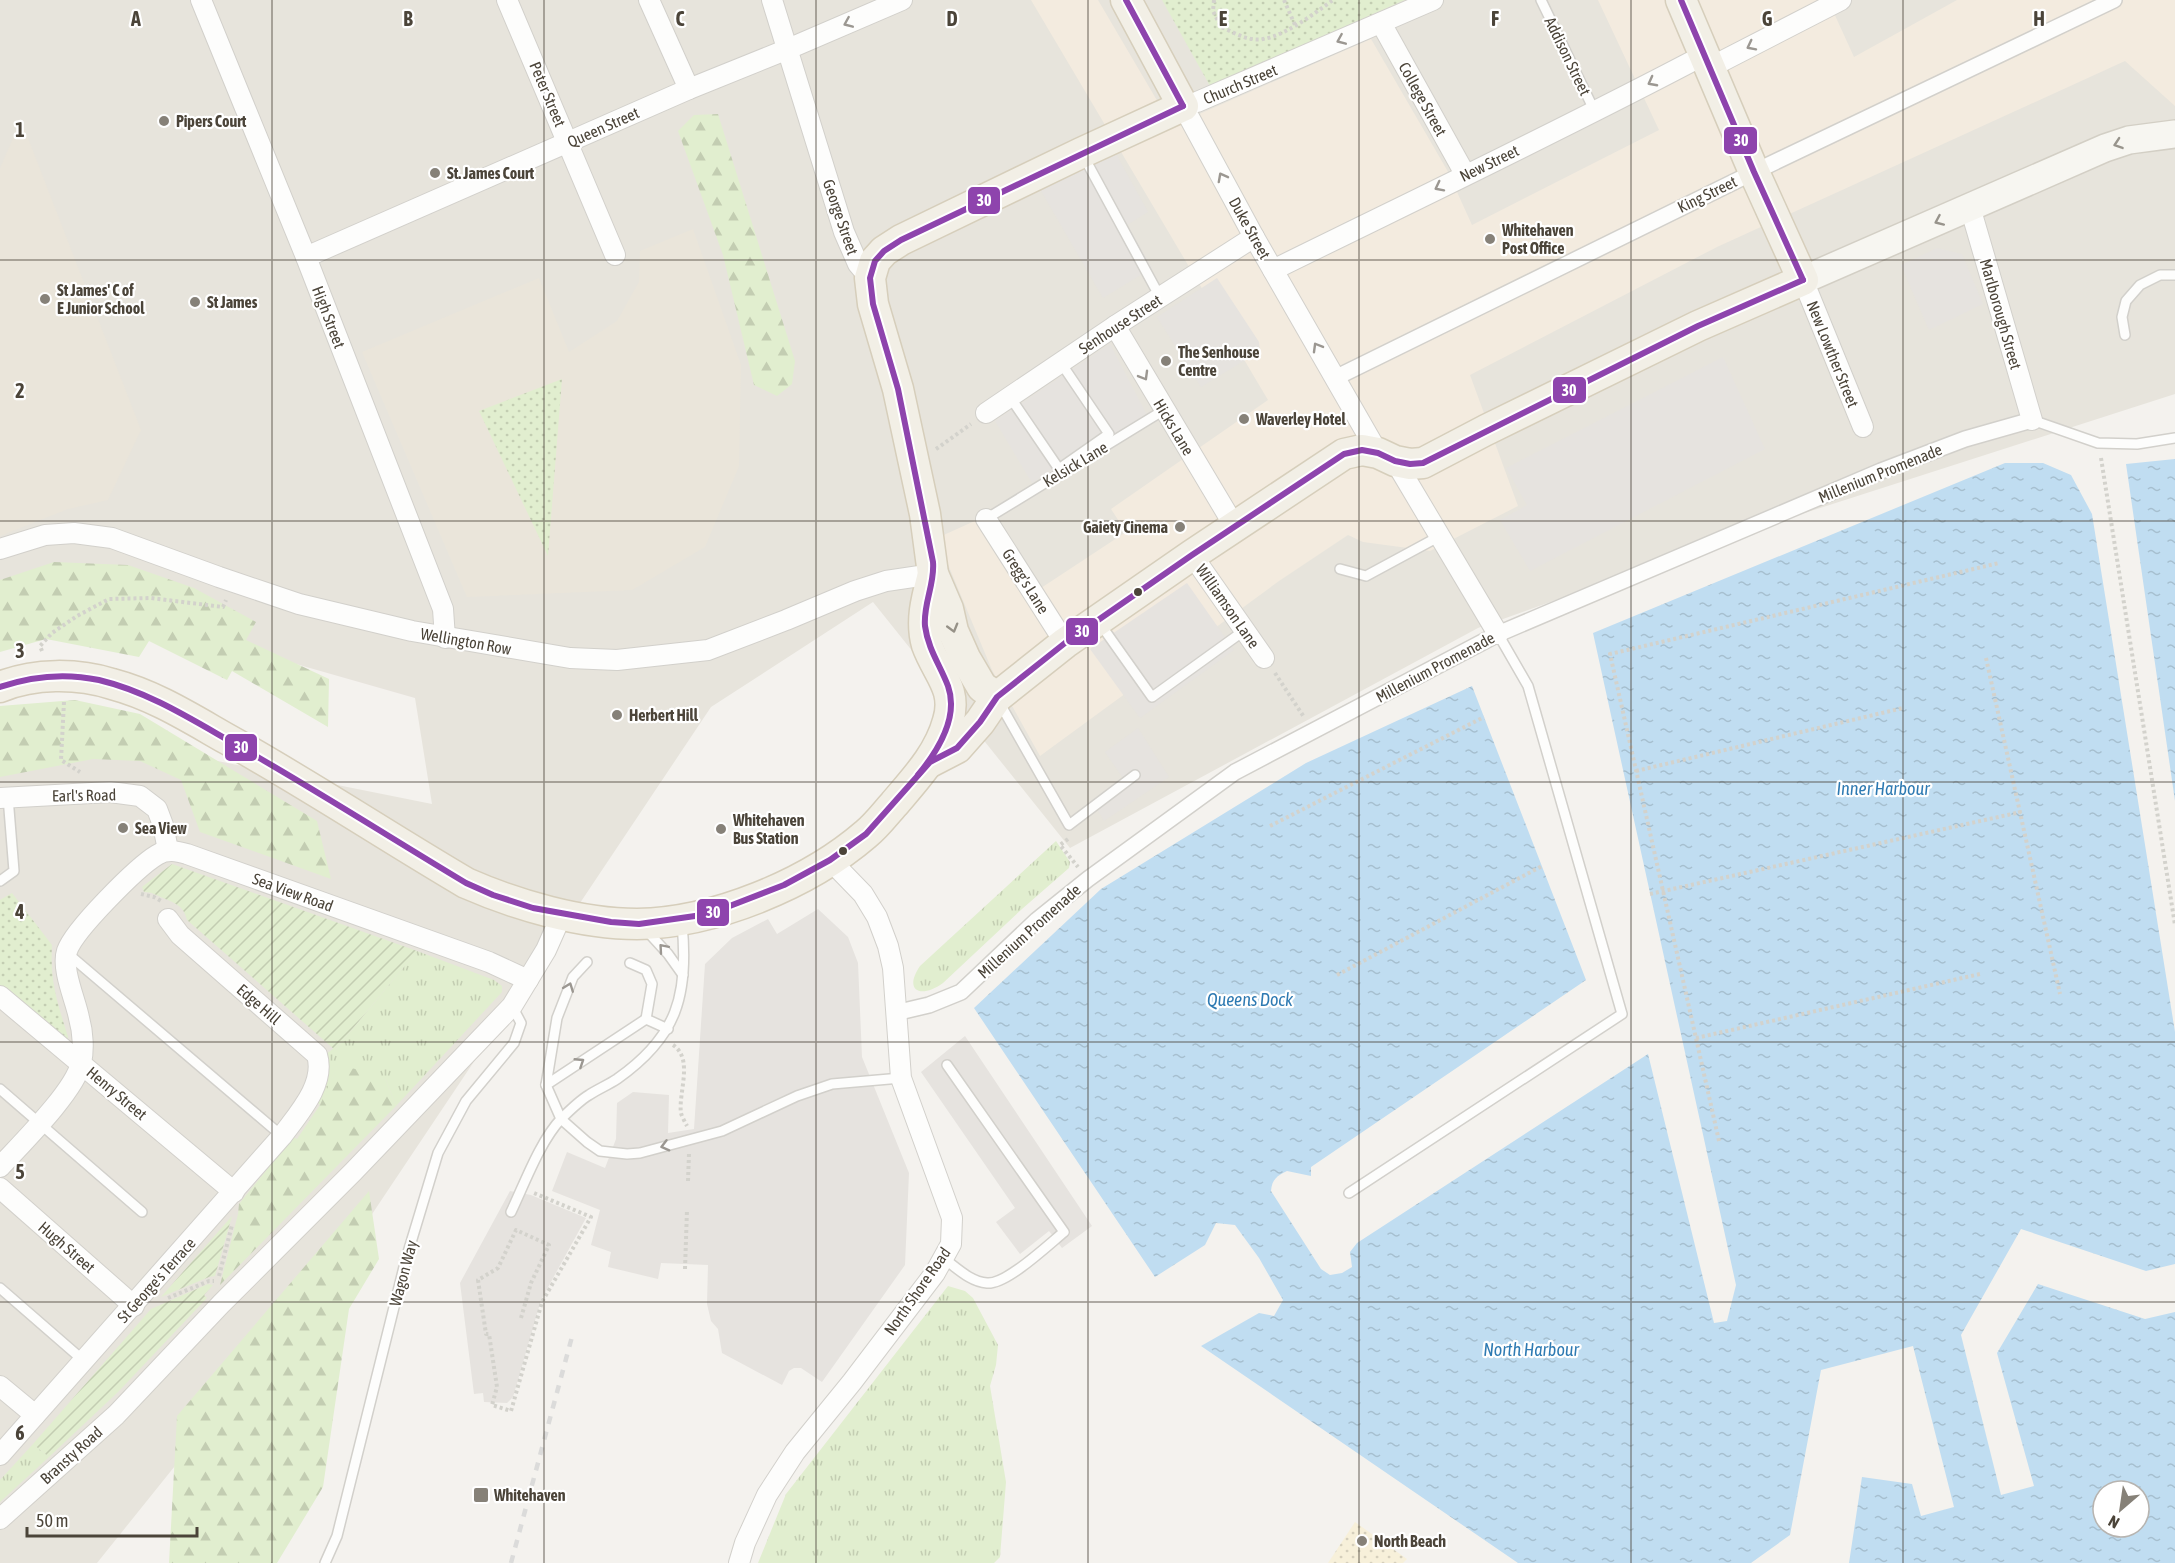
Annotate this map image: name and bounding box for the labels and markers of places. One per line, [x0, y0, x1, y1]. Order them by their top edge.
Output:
place label: Pipers Court [176, 112, 247, 130]
marker: Pipers Court [157, 114, 171, 128]
place label: St. James Court [447, 164, 535, 182]
marker: St. James Court [428, 166, 442, 180]
place label: Whitehaven Post Office [1501, 221, 1574, 257]
marker: Whitehaven Post Office [1483, 232, 1497, 246]
place label: St James' C of E Junior School [57, 281, 145, 317]
marker: St James' C of E Junior School [38, 292, 52, 306]
place label: St James [207, 293, 258, 311]
marker: St James [188, 295, 202, 309]
place label: The Senhouse Centre [1178, 343, 1260, 379]
marker: The Senhouse Centre [1159, 354, 1173, 368]
place label: Waverley Hotel [1255, 410, 1346, 428]
marker: Waverley Hotel [1237, 412, 1251, 426]
place label: Gaiety Cinema [1083, 518, 1168, 536]
marker: Gaiety Cinema [1173, 520, 1187, 534]
unlabelled marker [1132, 586, 1144, 598]
place label: Herbert Hill [629, 706, 699, 724]
marker: Herbert Hill [610, 708, 624, 722]
place label: Whitehaven Bus Station [732, 811, 805, 847]
place label: Sea View [135, 819, 187, 837]
marker: Sea View [116, 821, 130, 835]
marker: Whitehaven Bus Station [714, 822, 728, 836]
unlabelled marker [837, 845, 849, 857]
marker: Whitehaven [472, 1486, 490, 1504]
place label: Whitehaven [493, 1486, 566, 1504]
place label: North Beach [1374, 1532, 1446, 1550]
marker: North Beach [1355, 1534, 1369, 1548]

